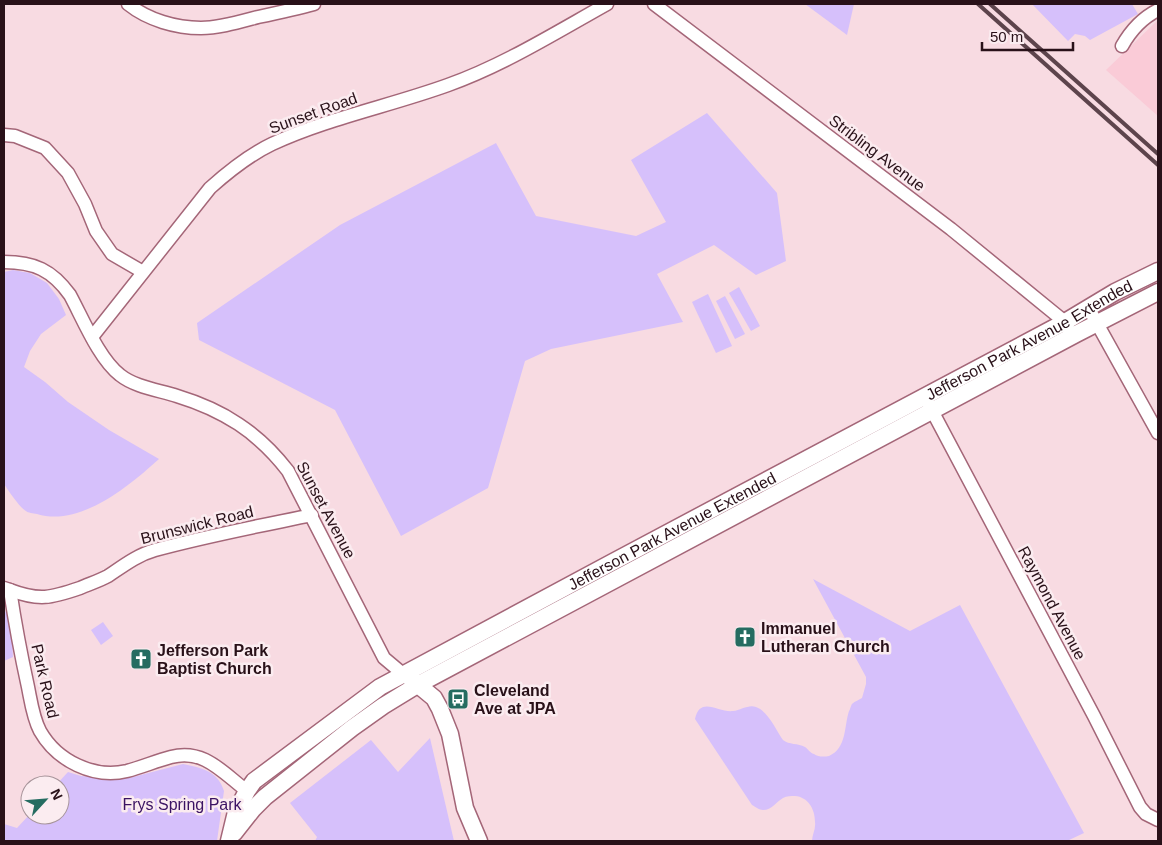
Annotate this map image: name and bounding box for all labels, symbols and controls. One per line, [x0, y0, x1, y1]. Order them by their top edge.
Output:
scale bar [982, 20, 1073, 52]
text: 50 m [990, 28, 1023, 45]
street label: Sunset Road [267, 89, 359, 137]
street label: Stribling Avenue [826, 112, 928, 195]
street label: Jefferson Park Avenue Extended [923, 277, 1135, 403]
street label: Sunset Avenue [293, 459, 359, 561]
street label: Jefferson Park Avenue Extended [565, 469, 779, 593]
street label: Brunswick Road [139, 503, 255, 547]
street label: Raymond Avenue [1015, 543, 1089, 663]
place label: Immanuel Lutheran Church [761, 620, 890, 655]
church icon: Immanuel Lutheran Church [733, 625, 757, 649]
street label: Park Road [28, 642, 62, 720]
place label: Jefferson Park Baptist Church [157, 642, 272, 677]
church icon: Jefferson Park Baptist Church [129, 647, 153, 671]
place label: Cleveland Ave at JPA [474, 682, 556, 717]
bus stop icon: Cleveland Ave at JPA [446, 687, 470, 711]
north arrow [20, 775, 70, 825]
text: N [47, 786, 66, 802]
park label: Frys Spring Park [122, 796, 243, 813]

